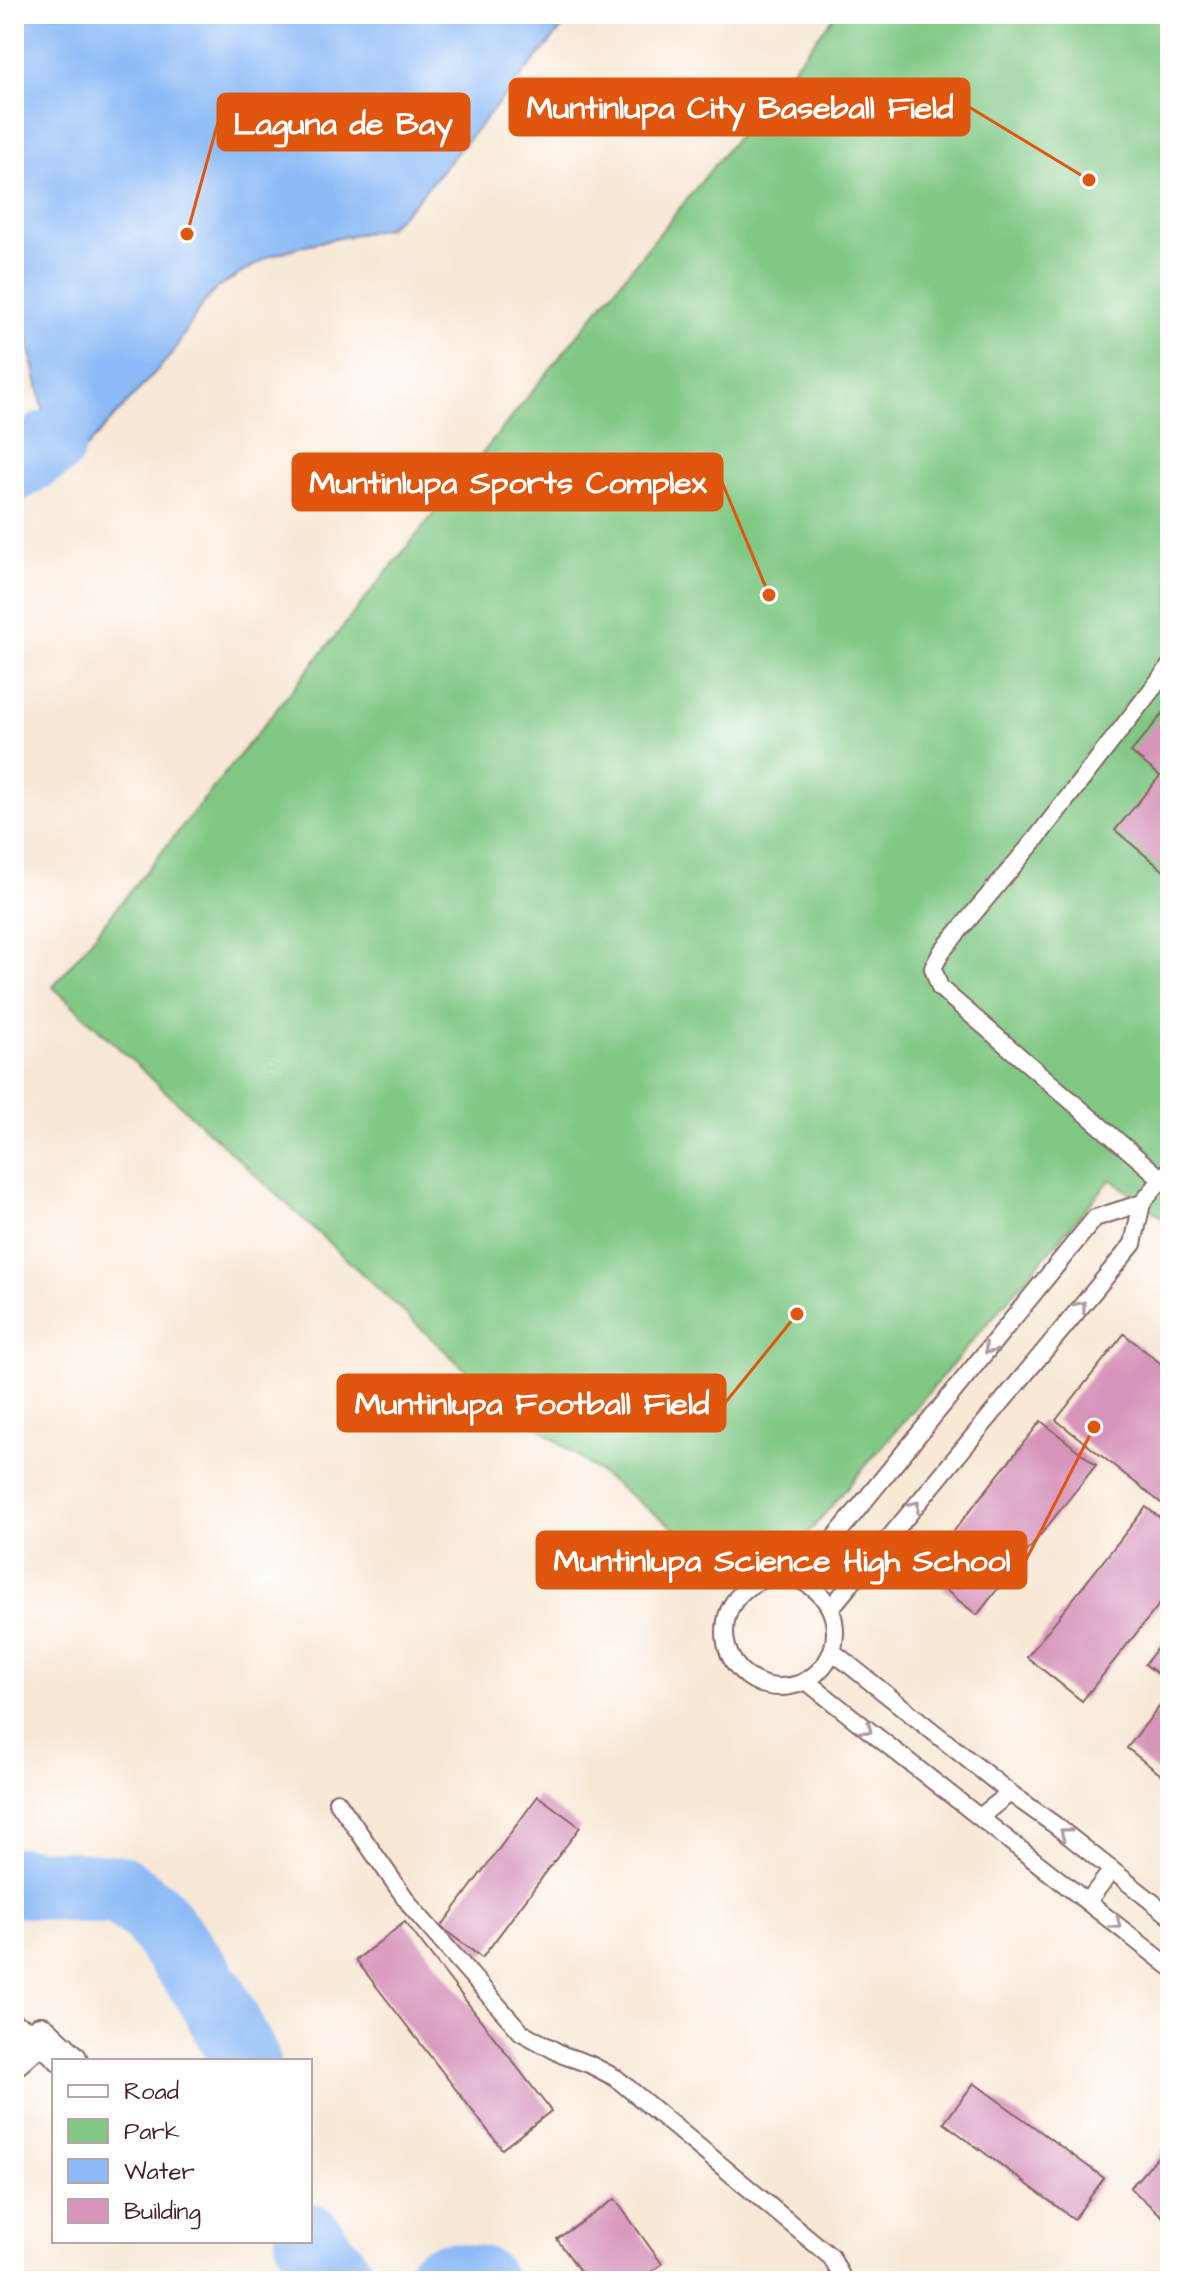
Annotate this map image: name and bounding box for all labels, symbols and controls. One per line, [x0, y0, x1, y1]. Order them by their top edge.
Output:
callout: Muntinlupa City Baseball Field [510, 79, 969, 135]
text: Muntinlupa City Baseball Field [527, 86, 954, 132]
callout: Laguna de Bay [218, 94, 469, 150]
text: Laguna de Bay [233, 102, 453, 148]
callout: Muntinlupa Sports Complex [293, 454, 722, 510]
text: Muntinlupa Sports Complex [309, 461, 708, 506]
one-way arrow [1071, 1301, 1086, 1315]
one-way arrow [984, 1340, 999, 1354]
callout: Muntinlupa Football Field [338, 1375, 725, 1431]
text: Muntinlupa Football Field [355, 1382, 710, 1427]
one-way arrow [905, 1501, 920, 1515]
callout: Muntinlupa Science High School [537, 1532, 1026, 1588]
text: Muntinlupa Science High School [553, 1539, 1011, 1585]
one-way arrow [858, 1719, 873, 1733]
one-way arrow [1059, 1828, 1074, 1842]
one-way arrow [1107, 1914, 1122, 1928]
legend [52, 2059, 312, 2243]
text: Road [124, 2075, 179, 2109]
text: Park [124, 2115, 180, 2149]
text: Water [124, 2155, 195, 2189]
text: Building [124, 2195, 201, 2230]

